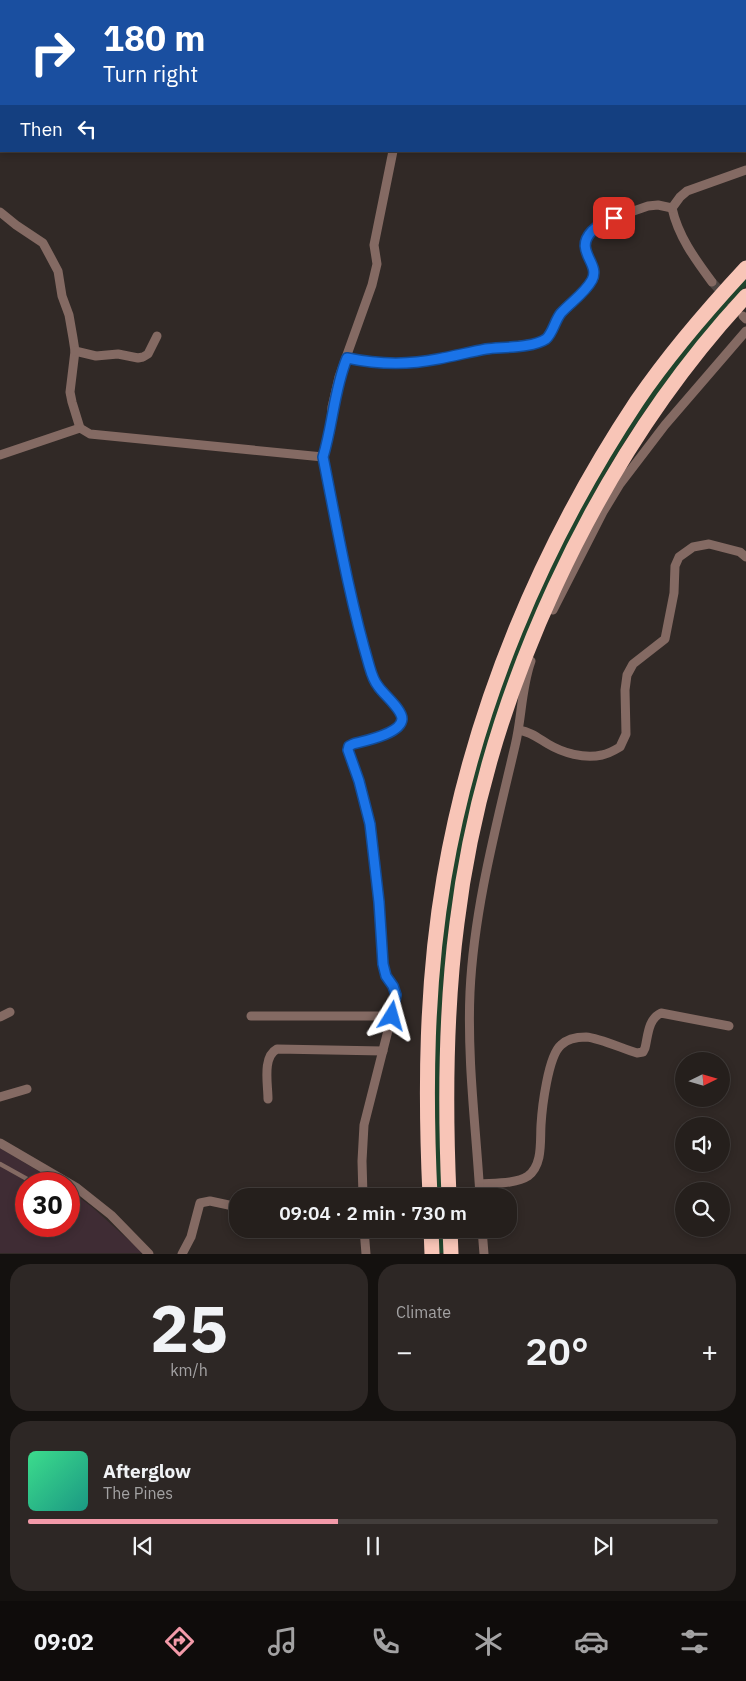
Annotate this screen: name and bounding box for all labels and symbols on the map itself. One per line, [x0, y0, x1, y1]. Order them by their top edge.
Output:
pin [593, 197, 635, 239]
position arrow [365, 989, 417, 1041]
north arrow [675, 1052, 730, 1108]
speed limit sign: 30 [15, 1172, 80, 1237]

